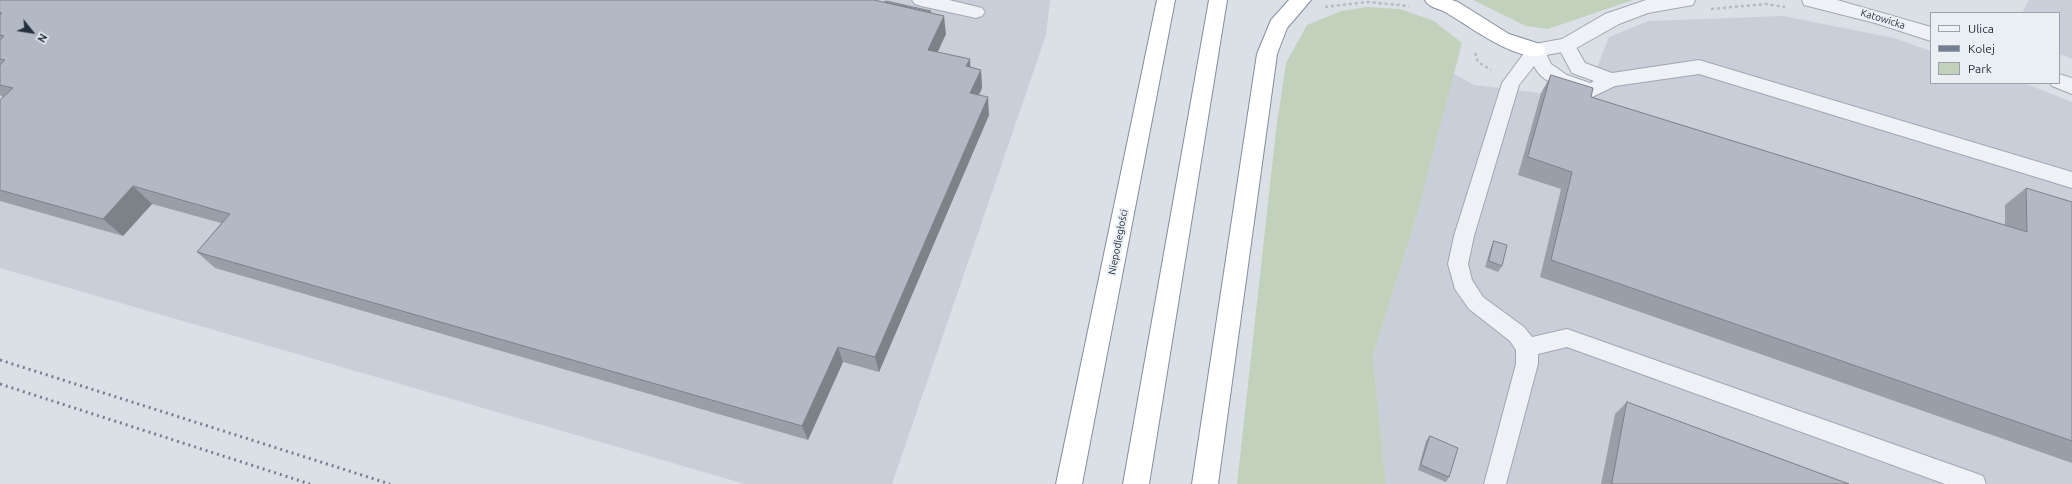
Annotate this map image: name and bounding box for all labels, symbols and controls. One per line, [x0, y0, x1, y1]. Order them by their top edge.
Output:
street label: Katowicka [1859, 7, 1907, 31]
north arrow [12, 12, 52, 52]
legend [1930, 12, 2060, 84]
text: Ulica [1968, 22, 1994, 35]
text: N [35, 31, 50, 45]
text: Kolej [1968, 42, 1995, 55]
text: Park [1968, 62, 1992, 75]
street label: Niepodległości [1106, 208, 1130, 276]

